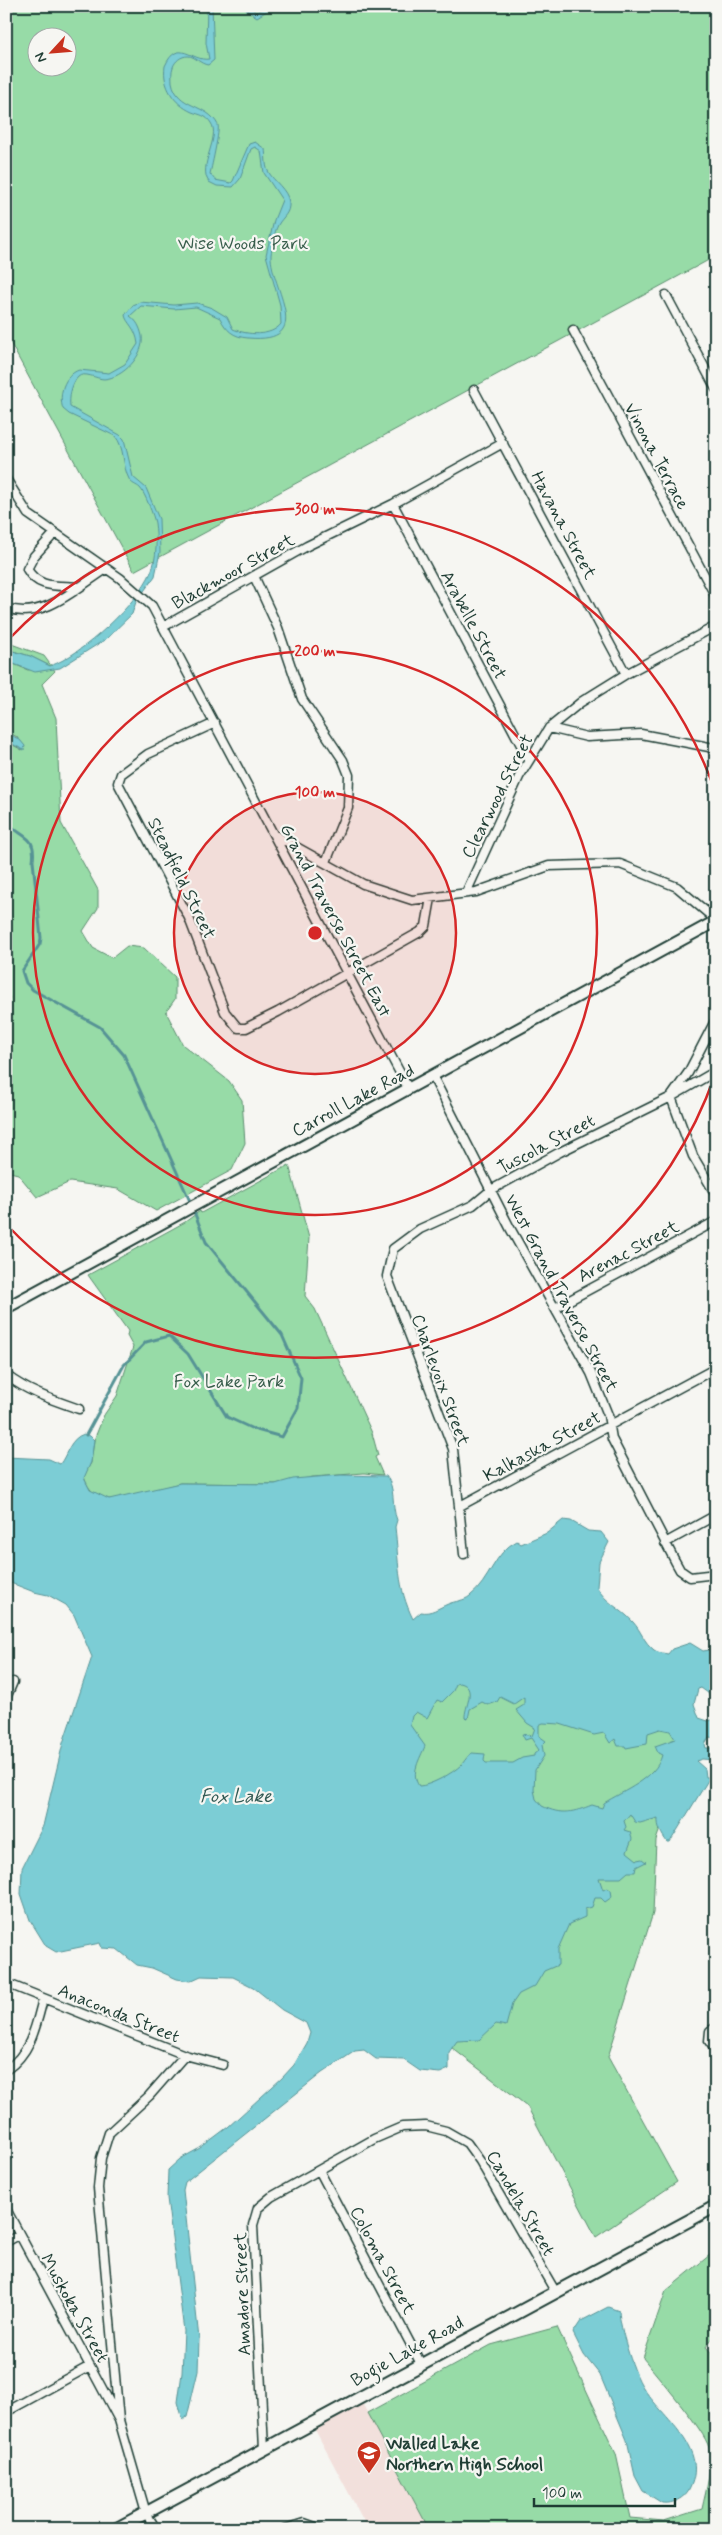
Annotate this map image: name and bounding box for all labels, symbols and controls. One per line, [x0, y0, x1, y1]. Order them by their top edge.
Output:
north arrow [28, 28, 78, 78]
text: N [31, 49, 51, 65]
park label: Wise Woods Park [178, 232, 308, 256]
street label: Vinona Terrace [618, 399, 694, 514]
street label: Havana Street [525, 467, 602, 584]
text: 300 m [295, 500, 335, 520]
street label: Blackmoor Street [168, 528, 300, 616]
street label: Arabelle Street [434, 567, 512, 684]
text: 200 m [295, 642, 336, 662]
street label: Clearwood Street [456, 730, 540, 863]
text: 100 m [295, 783, 335, 803]
street label: Steadfield Street [141, 814, 221, 943]
street label: Grand Traverse Street East [274, 819, 397, 1022]
centre of rings [306, 924, 324, 942]
street label: Carroll Lake Road [288, 1059, 419, 1143]
street label: Tuscola Street [493, 1109, 600, 1181]
street label: West Grand Traverse Street [499, 1190, 624, 1397]
street label: Arenac Street [574, 1215, 684, 1289]
street label: Charlevoix Street [405, 1311, 475, 1450]
park label: Fox Lake Park [174, 1370, 284, 1394]
street label: Kalkaska Street [479, 1406, 606, 1488]
water label: Fox Lake [200, 1784, 273, 1809]
street label: Anaconda Street [54, 1979, 183, 2049]
street label: Candela Street [480, 2146, 560, 2261]
street label: Coloma Street [344, 2202, 421, 2319]
street label: Amadore Street [229, 2231, 257, 2356]
street label: Muskoka Street [34, 2250, 114, 2368]
street label: Bogie Lake Road [347, 2311, 469, 2395]
place label: Walled Lake Northern High School [385, 2432, 543, 2477]
school or university icon: Walled Lake Northern High School [356, 2440, 382, 2474]
scale bar [534, 2475, 676, 2507]
text: 100 m [542, 2484, 582, 2504]

